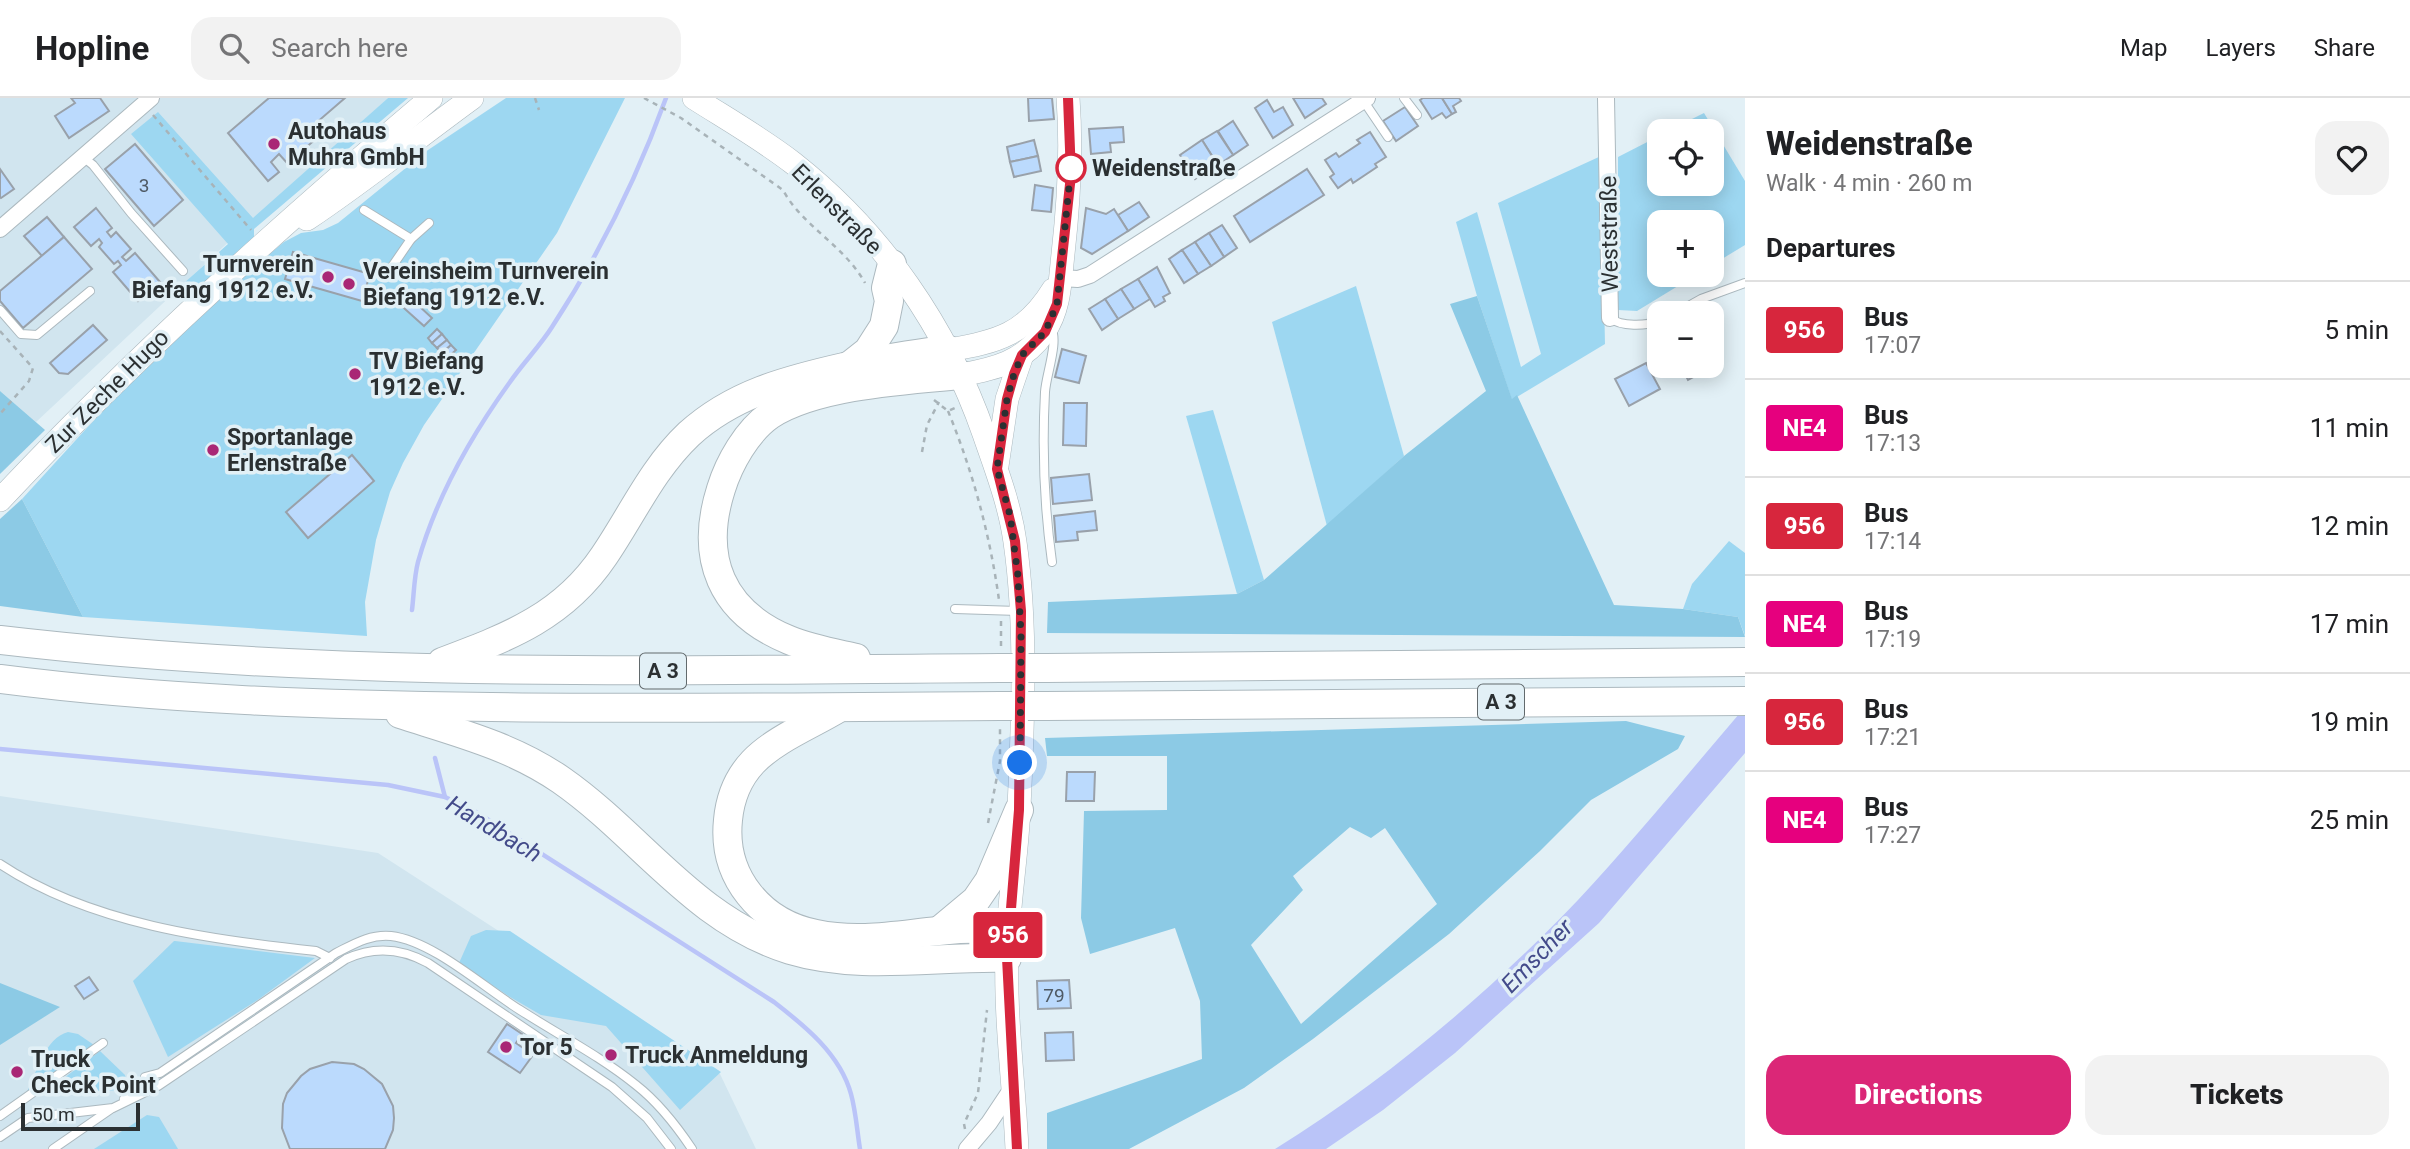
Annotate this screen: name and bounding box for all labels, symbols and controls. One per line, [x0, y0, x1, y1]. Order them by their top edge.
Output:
search box [191, 17, 681, 80]
text: Hopline [35, 29, 149, 68]
icon: search [215, 29, 253, 67]
text: Search here [271, 33, 408, 63]
text: Map [2120, 34, 2168, 62]
text: Layers [2206, 34, 2276, 62]
text: Share [2314, 34, 2375, 62]
place label: Autohaus Muhra GmbH [288, 118, 425, 171]
map controls [1647, 119, 1724, 378]
button: locate [1647, 119, 1724, 196]
button: heart [2315, 121, 2389, 195]
text: Weidenstraße [1766, 124, 1973, 163]
marker: Autohaus Muhra GmbH [266, 136, 282, 152]
marker: Weidenstraße [1056, 153, 1086, 183]
place label: Weidenstraße [1092, 155, 1235, 182]
street label: Erlenstraße [786, 159, 887, 260]
text: Walk · 4 min · 260 m [1766, 170, 1972, 197]
house number: 3 [139, 174, 149, 197]
street label: Weststraße [1595, 175, 1624, 293]
button: + [1647, 210, 1724, 287]
text: Departures [1766, 233, 1896, 263]
place label: Turnverein Biefang 1912 e.V. [132, 251, 314, 304]
place label: Vereinsheim Turnverein Biefang 1912 e.V. [363, 258, 609, 311]
marker: Turnverein Biefang 1912 e.V. [320, 269, 336, 285]
marker: Vereinsheim Turnverein Biefang 1912 e.V. [341, 276, 357, 292]
button: − [1647, 301, 1724, 378]
text: Bus [1864, 302, 1909, 332]
text: 5 min [2324, 315, 2389, 345]
text: 956 [1784, 316, 1825, 344]
street label: Zur Zeche Hugo [40, 324, 175, 459]
text: 17:07 [1864, 332, 1921, 359]
place label: TV Biefang 1912 e.V. [369, 348, 484, 401]
marker: TV Biefang 1912 e.V. [347, 366, 363, 382]
text: Bus [1864, 400, 1909, 430]
text: 11 min [2310, 413, 2389, 443]
text: NE4 [1782, 414, 1827, 442]
place label: Sportanlage Erlenstraße [227, 424, 353, 477]
text: 17:13 [1864, 430, 1921, 457]
marker: Sportanlage Erlenstraße [205, 442, 221, 458]
text: Bus [1864, 498, 1909, 528]
text: 12 min [2310, 511, 2389, 541]
text: 956 [1784, 512, 1825, 540]
text: 17:14 [1864, 528, 1921, 555]
text: Bus [1864, 596, 1909, 626]
text: 17 min [2310, 609, 2389, 639]
text: NE4 [1782, 610, 1827, 638]
text: 17:19 [1864, 626, 1921, 653]
road number: A 3 [640, 654, 686, 688]
road number: A 3 [1478, 684, 1524, 720]
text: Bus [1864, 694, 1909, 724]
text: 19 min [2310, 707, 2389, 737]
text: 956 [1784, 708, 1825, 736]
text: 17:21 [1864, 724, 1921, 751]
your location [1002, 745, 1037, 780]
water label: Handbach [441, 790, 547, 868]
text: Bus [1864, 792, 1909, 822]
text: 25 min [2310, 805, 2389, 835]
text: NE4 [1782, 806, 1827, 834]
text: 17:27 [1864, 822, 1921, 849]
line badge: 956 [968, 912, 1048, 958]
water label: Emscher [1495, 913, 1579, 998]
text: 956 [987, 921, 1029, 949]
house number: 79 [1043, 984, 1065, 1007]
place label: Tor 5 [520, 1034, 573, 1061]
marker: Tor 5 [498, 1039, 514, 1055]
place label: Truck Anmeldung [625, 1042, 808, 1069]
place label: Truck Check Point [31, 1046, 156, 1099]
marker: Truck Anmeldung [603, 1047, 619, 1063]
button: Directions [1766, 1055, 2071, 1135]
button: Tickets [2085, 1055, 2389, 1135]
marker: Truck Check Point [9, 1064, 25, 1080]
scale bar [21, 1100, 140, 1132]
text: 50 m [32, 1103, 75, 1126]

